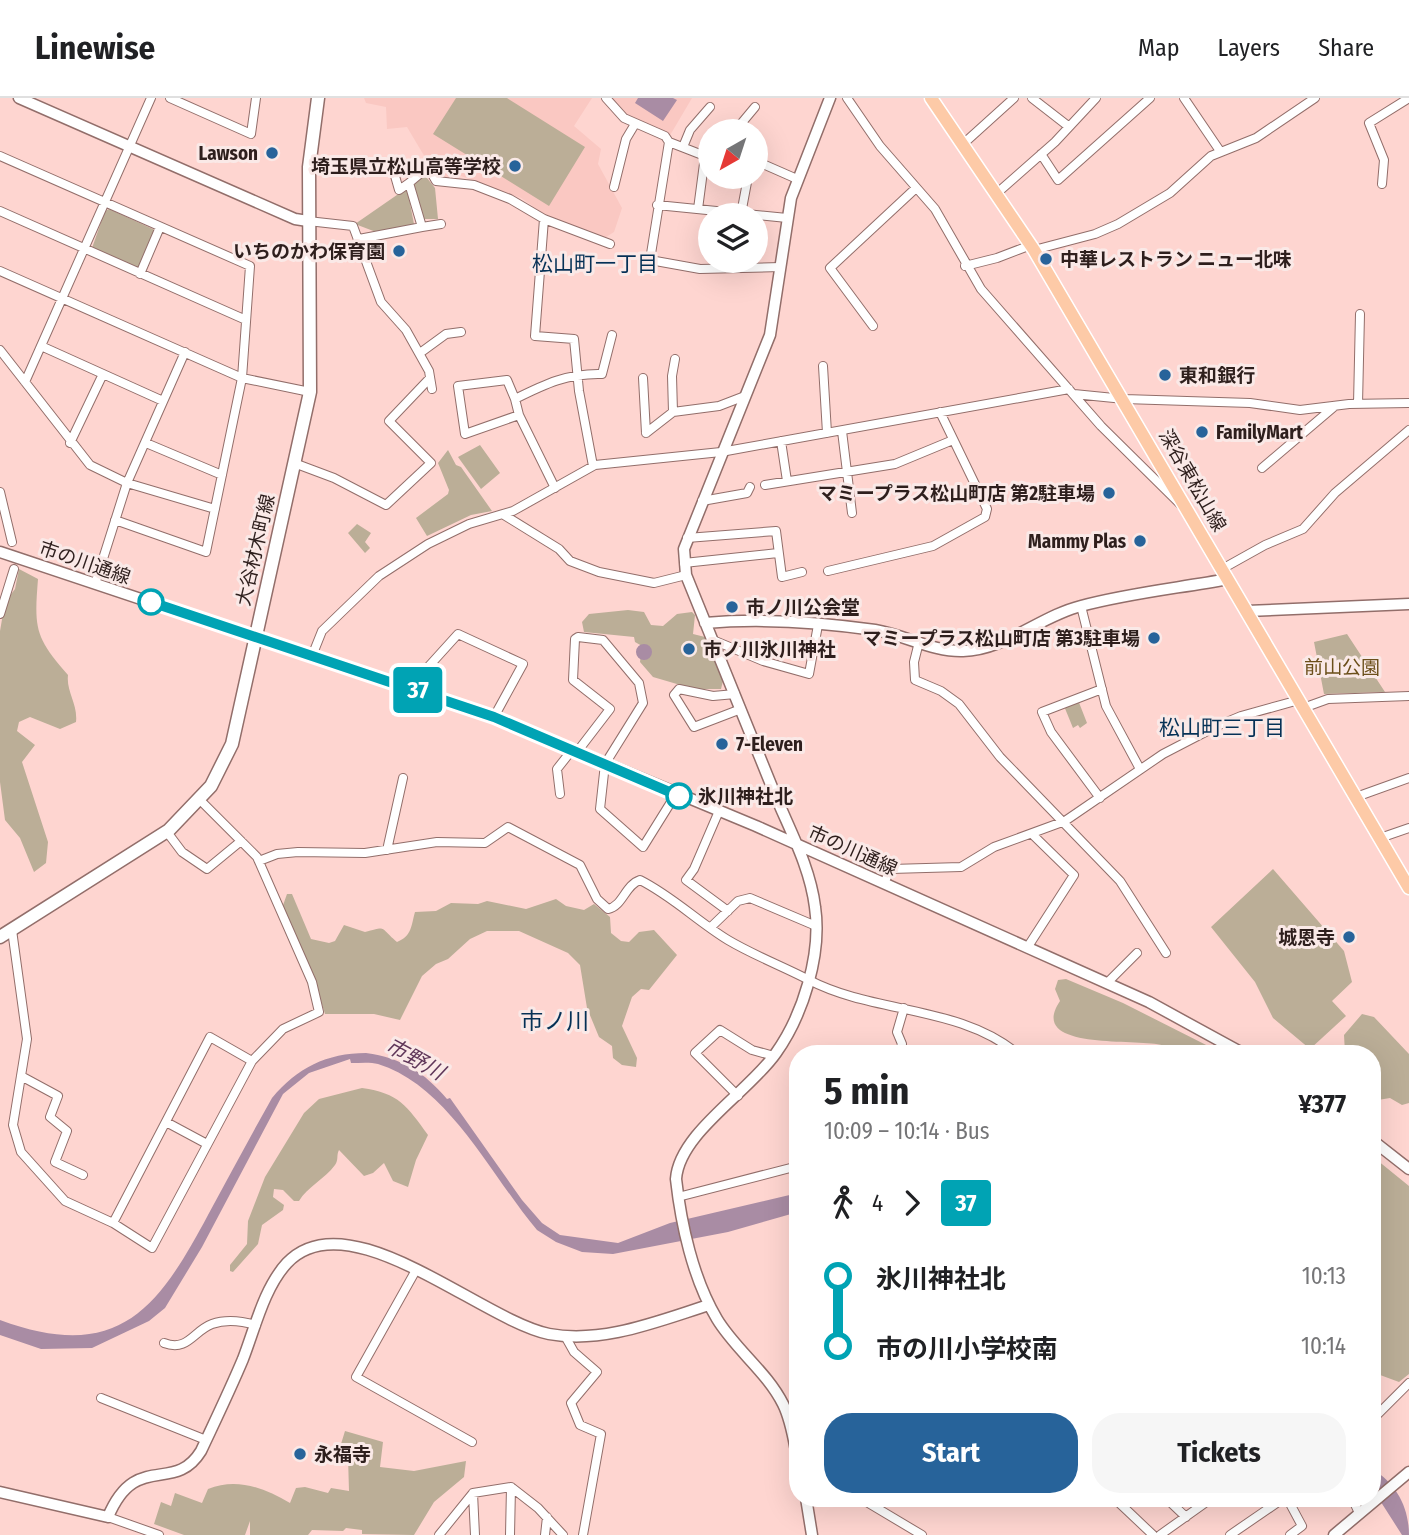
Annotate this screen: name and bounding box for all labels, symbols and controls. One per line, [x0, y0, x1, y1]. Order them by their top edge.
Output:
text: Linewise [35, 28, 155, 68]
text: Map [1138, 34, 1180, 62]
text: Layers [1218, 34, 1280, 62]
text: Share [1318, 34, 1374, 62]
north arrow [698, 119, 768, 189]
map controls [698, 119, 768, 273]
place label: Lawson [198, 142, 258, 165]
marker: Lawson [264, 145, 280, 161]
place label: 埼玉県立松山高等学校 [311, 155, 501, 178]
marker: 埼玉県立松山高等学校 [507, 158, 523, 174]
button: layers [698, 203, 768, 273]
place label: いちのかわ保育園 [233, 240, 385, 263]
marker: いちのかわ保育園 [391, 243, 407, 259]
place label: 中華レストラン ニュー北味 [1060, 248, 1292, 271]
district label: 松山町一丁目 [532, 251, 658, 277]
marker: 中華レストラン ニュー北味 [1038, 251, 1054, 267]
place label: 東和銀行 [1179, 364, 1255, 387]
marker: 東和銀行 [1157, 367, 1173, 383]
place label: FamilyMart [1216, 421, 1303, 444]
marker: FamilyMart [1194, 424, 1210, 440]
street label: 深谷東松山線 [1154, 425, 1231, 535]
place label: マミープラス松山町店 第2駐車場 [818, 482, 1095, 505]
marker: マミープラス松山町店 第2駐車場 [1101, 485, 1117, 501]
street label: 大谷材木町線 [231, 492, 280, 608]
place label: Mammy Plas [1028, 530, 1127, 553]
marker: Mammy Plas [1132, 533, 1148, 549]
street label: 市の川通線 [36, 536, 134, 589]
unlabelled marker [138, 589, 164, 615]
place label: 市ノ川公会堂 [746, 596, 860, 619]
marker: 市ノ川公会堂 [724, 599, 740, 615]
place label: マミープラス松山町店 第3駐車場 [863, 627, 1140, 650]
marker: マミープラス松山町店 第3駐車場 [1146, 630, 1162, 646]
place label: 市ノ川氷川神社 [703, 638, 836, 661]
marker: 市ノ川氷川神社 [681, 641, 697, 657]
park label: 前山公園 [1304, 656, 1380, 679]
line badge: 37 [386, 667, 450, 713]
text: 37 [407, 676, 429, 704]
district label: 松山町三丁目 [1159, 715, 1285, 741]
place label: 7-Eleven [736, 733, 803, 756]
marker: 7-Eleven [714, 736, 730, 752]
marker: 氷川神社北 [666, 783, 692, 809]
place label: 氷川神社北 [698, 785, 793, 808]
street label: 市の川通線 [805, 821, 901, 880]
place label: 城恩寺 [1278, 926, 1335, 949]
marker: 城恩寺 [1341, 929, 1357, 945]
district label: 市ノ川 [521, 1007, 590, 1035]
water label: 市野川 [381, 1032, 451, 1087]
text: 5 min [824, 1068, 909, 1114]
text: ¥377 [1298, 1089, 1346, 1120]
text: 10:09 – 10:14 · Bus [824, 1117, 990, 1145]
icon: walk [824, 1184, 862, 1222]
icon: forward [893, 1184, 931, 1222]
text: 4 [872, 1189, 883, 1217]
text: 37 [955, 1189, 977, 1217]
text: 10:13 [1302, 1262, 1346, 1290]
text: 氷川神社北 [876, 1264, 1006, 1295]
text: 10:14 [1301, 1332, 1346, 1360]
text: 市の川小学校南 [876, 1334, 1058, 1365]
button: Start [824, 1413, 1078, 1493]
button: Tickets [1092, 1413, 1346, 1493]
place label: 永福寺 [314, 1443, 371, 1466]
marker: 永福寺 [292, 1446, 308, 1462]

